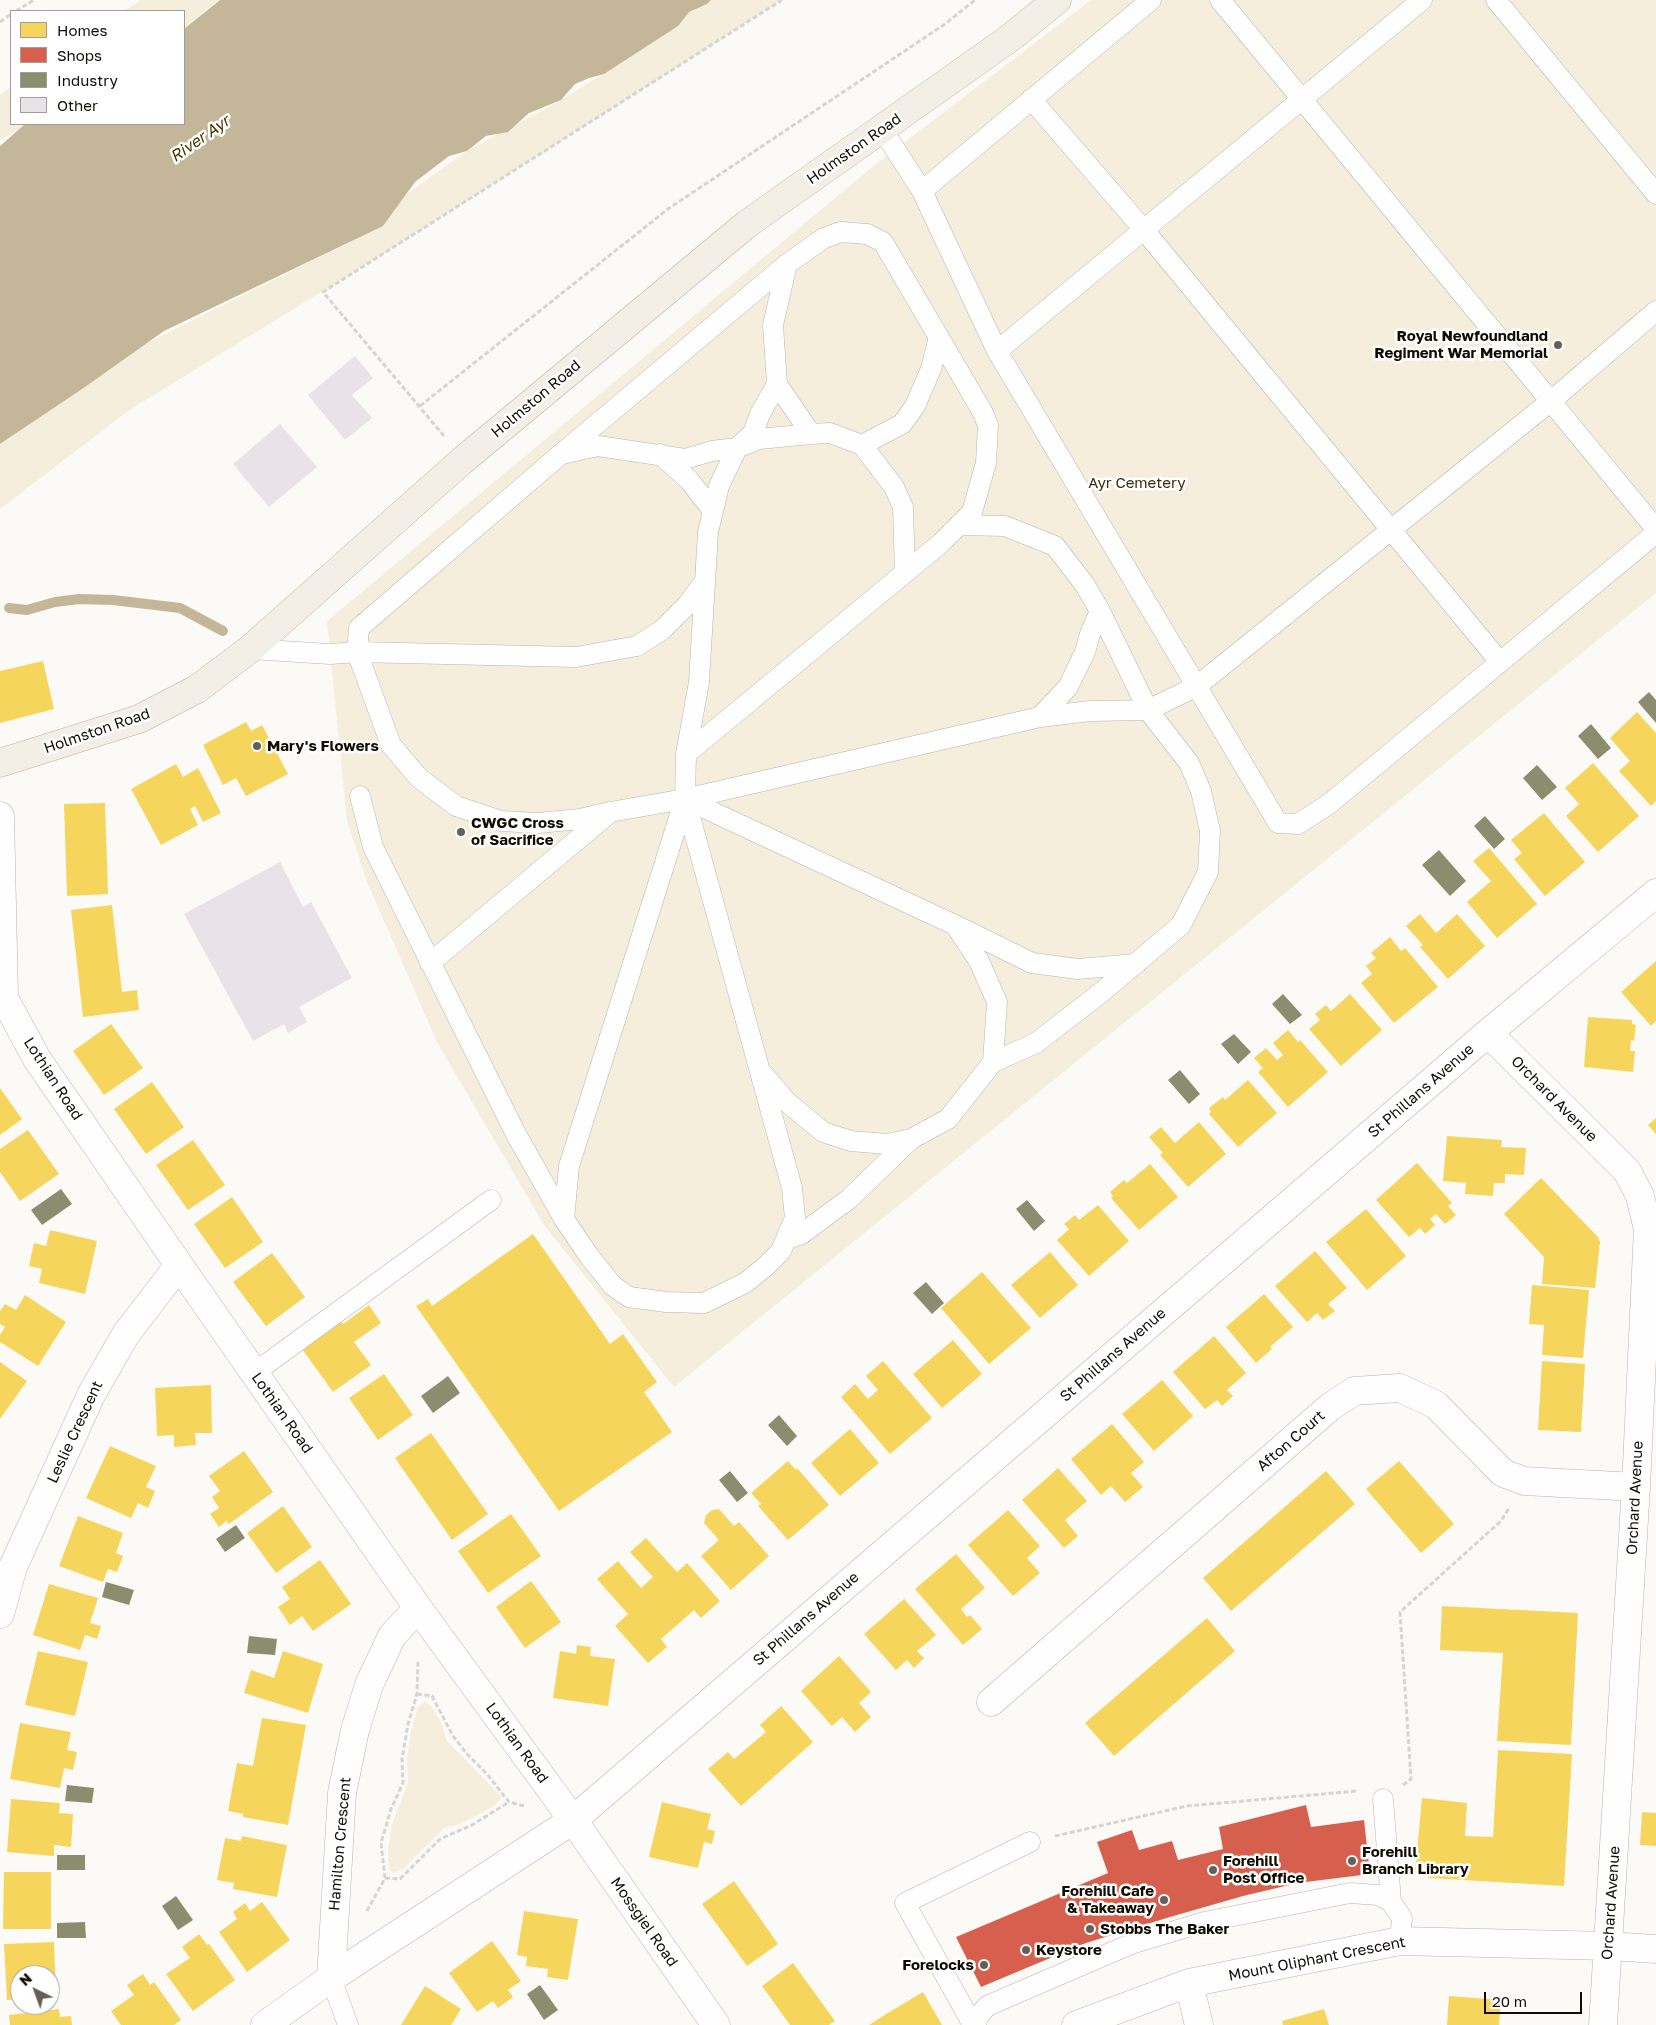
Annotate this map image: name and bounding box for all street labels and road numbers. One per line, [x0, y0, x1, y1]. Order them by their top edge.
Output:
street label: Holmston Road [803, 110, 905, 188]
street label: Holmston Road [488, 356, 584, 442]
street label: Holmston Road [42, 704, 152, 758]
street label: Lothian Road [20, 1034, 86, 1124]
street label: St Phillans Avenue [1365, 1040, 1477, 1142]
street label: Orchard Avenue [1507, 1052, 1601, 1146]
street label: St Phillans Avenue [1057, 1304, 1169, 1406]
street label: Lothian Road [247, 1369, 317, 1457]
street label: Leslie Crescent [43, 1378, 107, 1486]
street label: Afton Court [1253, 1407, 1329, 1475]
street label: Orchard Avenue [1623, 1440, 1647, 1556]
street label: St Phillans Avenue [750, 1568, 862, 1670]
street label: Lothian Road [482, 1699, 552, 1787]
street label: Hamilton Crescent [325, 1776, 355, 1912]
street label: Orchard Avenue [1598, 1845, 1624, 1961]
street label: Mossgiel Road [607, 1874, 681, 1970]
street label: Mount Oliphant Crescent [1227, 1933, 1407, 1985]

